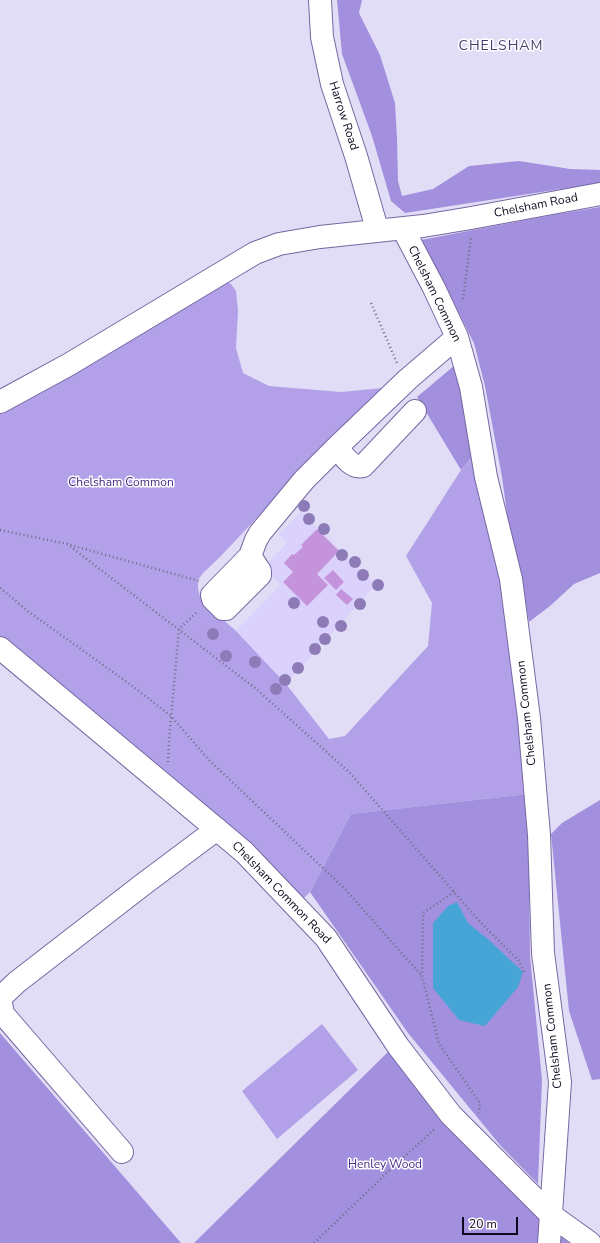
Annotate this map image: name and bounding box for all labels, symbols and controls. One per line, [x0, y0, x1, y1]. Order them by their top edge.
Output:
district label: CHELSHAM [458, 39, 544, 55]
street label: Harrow Road [325, 80, 361, 152]
street label: Chelsham Road [493, 191, 579, 221]
street label: Chelsham Common [404, 243, 464, 345]
park label: Chelsham Common [68, 476, 174, 490]
street label: Chelsham Common [514, 660, 540, 766]
street label: Chelsham Common Road [228, 839, 334, 947]
street label: Chelsham Common [540, 983, 566, 1089]
park label: Henley Wood [348, 1158, 422, 1172]
scale bar [464, 1209, 520, 1235]
text: 20 m [469, 1216, 497, 1232]

